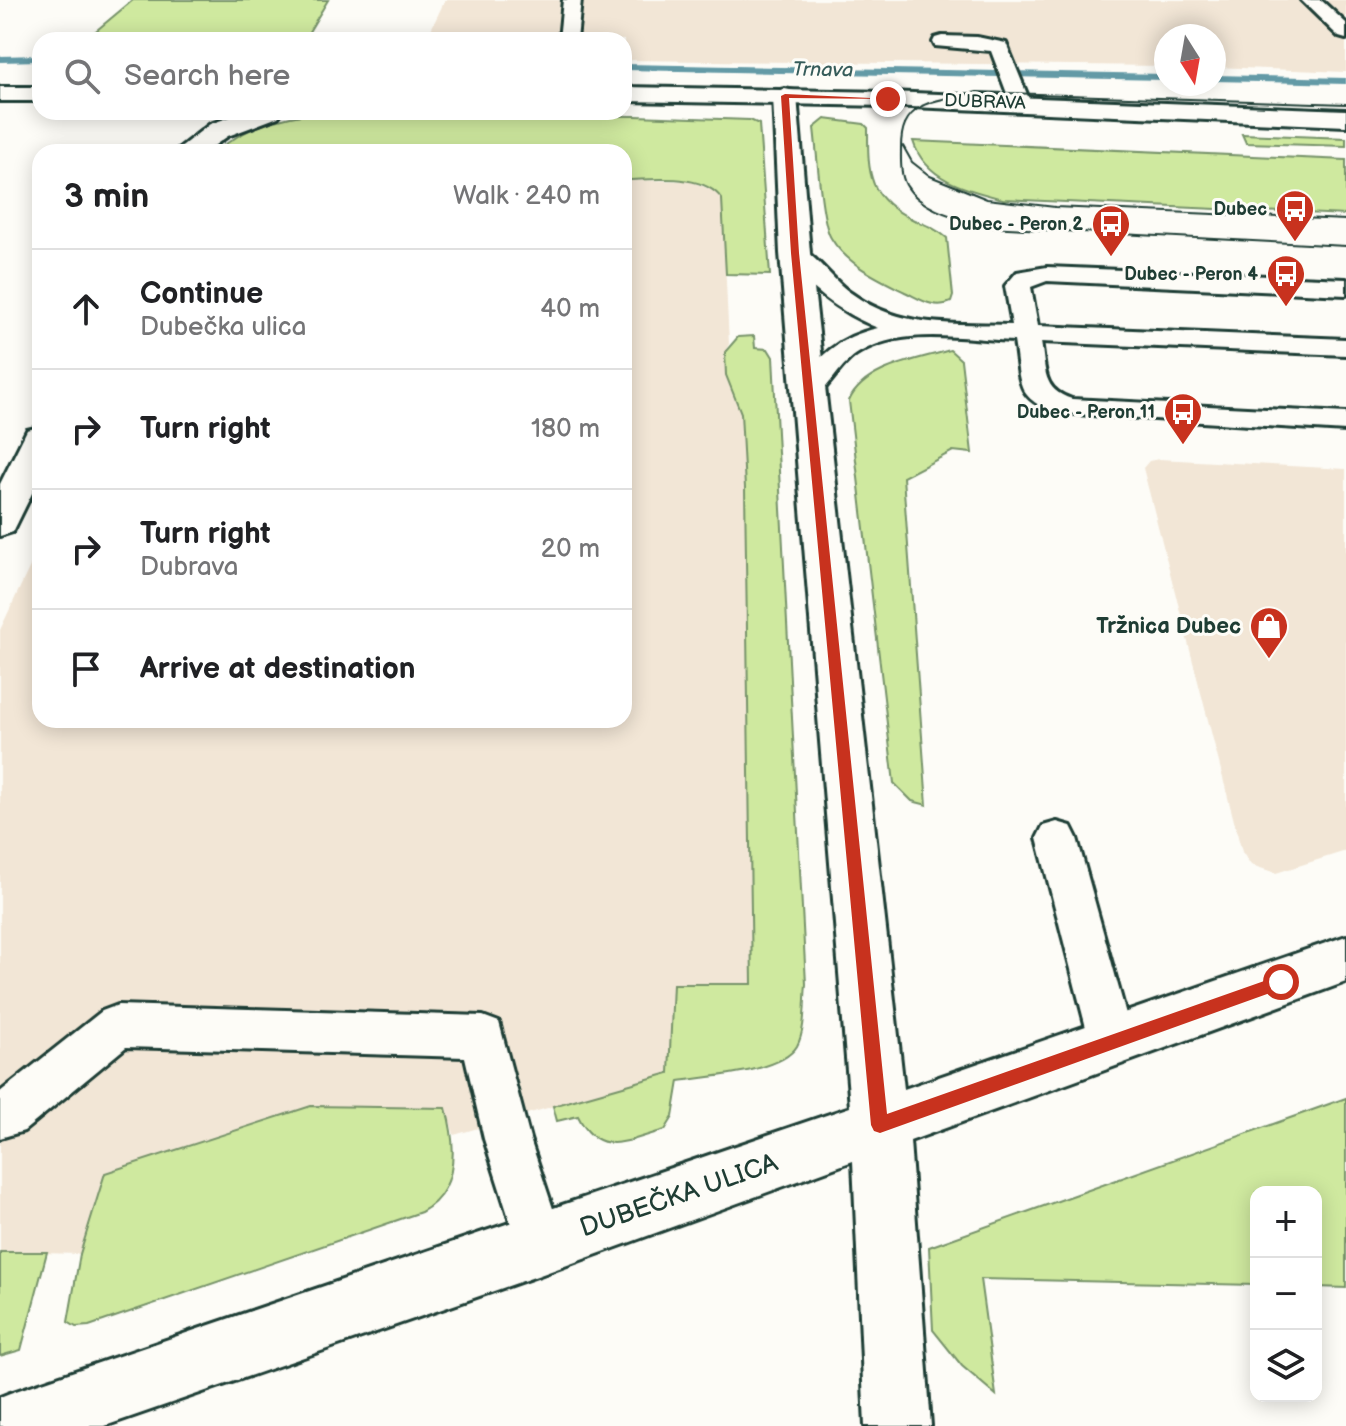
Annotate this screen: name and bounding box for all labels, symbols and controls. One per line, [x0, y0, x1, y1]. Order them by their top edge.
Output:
north arrow [1154, 24, 1226, 96]
search box [32, 32, 632, 120]
icon: search [60, 54, 104, 98]
water label: Trnava [792, 57, 854, 83]
text: Search here [124, 58, 290, 94]
route end [870, 81, 906, 117]
street label: DUBRAVA [944, 90, 1026, 114]
text: 3 min [64, 176, 149, 217]
text: Walk · 240 m [453, 181, 600, 212]
bus stop icon: Dubec [1274, 188, 1316, 243]
place label: Dubec [1214, 199, 1267, 220]
bus stop icon: Dubec - Peron 2 [1090, 203, 1132, 258]
place label: Dubec - Peron 2 [949, 214, 1083, 235]
bus stop icon: Dubec - Peron 4 [1265, 253, 1307, 308]
place label: Dubec - Peron 4 [1124, 264, 1258, 285]
text: Continue [140, 276, 263, 312]
icon: ahead [64, 287, 108, 331]
text: 40 m [540, 294, 600, 325]
text: Dubečka ulica [140, 312, 306, 343]
bus stop icon: Dubec - Peron 11 [1162, 391, 1204, 446]
place label: Dubec - Peron 11 [1017, 402, 1155, 423]
icon: right [64, 407, 108, 451]
text: Turn right [140, 411, 271, 447]
text: 180 m [531, 414, 600, 445]
text: Turn right [140, 516, 271, 552]
icon: right [64, 527, 108, 571]
text: 20 m [541, 534, 600, 565]
text: Dubrava [140, 552, 239, 583]
shop icon: Tržnica Dubec [1248, 605, 1290, 660]
place label: Tržnica Dubec [1096, 613, 1241, 640]
icon: arrive [64, 647, 108, 691]
text: Arrive at destination [140, 651, 416, 687]
route start [1263, 964, 1299, 1000]
street label: DUBEČKA ULICA [575, 1146, 782, 1244]
map controls [1250, 1186, 1322, 1402]
button: + [1250, 1186, 1322, 1258]
button: − [1250, 1258, 1322, 1330]
button: layers [1250, 1330, 1322, 1402]

